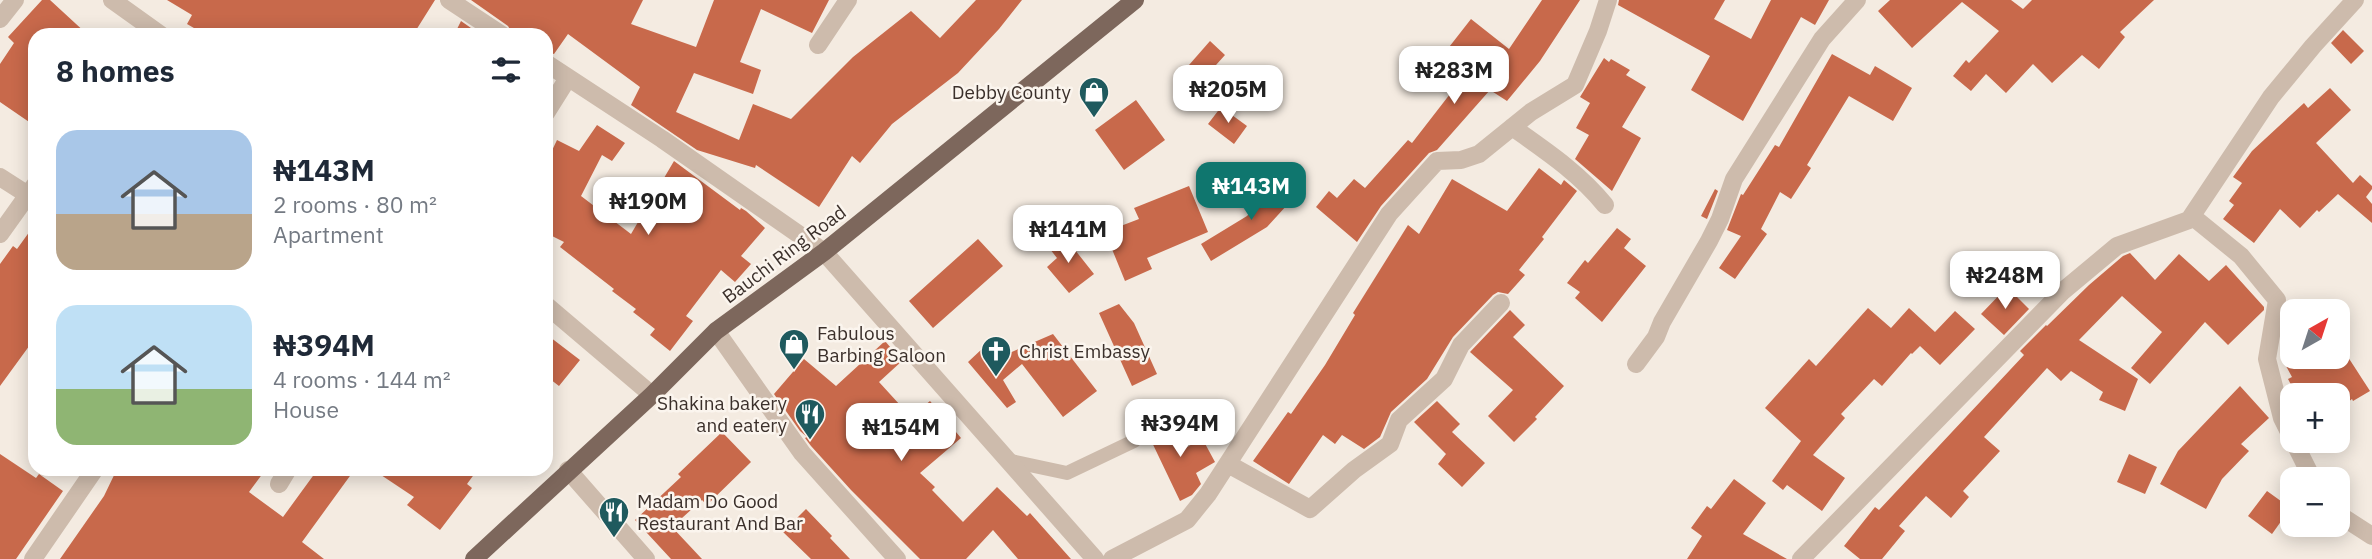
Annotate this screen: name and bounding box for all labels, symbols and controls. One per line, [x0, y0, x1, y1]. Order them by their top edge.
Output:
pin: ₦283M [1405, 46, 1503, 106]
text: 8 homes [56, 51, 175, 90]
icon: filters [487, 51, 525, 89]
text: ₦283M [1415, 54, 1493, 84]
pin: ₦205M [1179, 66, 1277, 125]
text: ₦205M [1189, 73, 1267, 103]
shop icon: Debby County [1077, 75, 1111, 119]
place label: Debby County [952, 80, 1072, 104]
text: ₦143M [273, 150, 375, 189]
icon: home [112, 158, 196, 242]
pin: ₦143M [1202, 162, 1300, 222]
text: ₦143M [1212, 170, 1290, 200]
pin: ₦190M [599, 177, 697, 237]
text: ₦190M [609, 185, 687, 215]
text: 2 rooms · 80 m² [273, 189, 437, 219]
street label: Bauchi Ring Road [717, 200, 851, 308]
pin: ₦141M [1019, 205, 1117, 265]
text: ₦141M [1029, 213, 1107, 243]
text: Apartment [273, 219, 384, 249]
pin: ₦248M [1956, 252, 2054, 311]
text: ₦248M [1966, 259, 2044, 289]
north arrow [2280, 299, 2350, 369]
map controls [2280, 299, 2350, 537]
place label: Fabulous Barbing Saloon [817, 321, 946, 367]
text: ₦394M [273, 325, 375, 364]
shop icon: Fabulous Barbing Saloon [777, 327, 811, 371]
icon: home [112, 333, 196, 417]
church icon: Christ Embassy [979, 334, 1013, 378]
place label: Christ Embassy [1019, 339, 1150, 363]
text: 4 rooms · 144 m² [273, 364, 451, 394]
button: + [2280, 383, 2350, 453]
place label: Shakina bakery and eatery [657, 391, 788, 437]
text: House [273, 394, 339, 424]
restaurant icon: Shakina bakery and eatery [793, 397, 827, 441]
pin: ₦394M [1131, 400, 1229, 459]
pin: ₦154M [852, 404, 950, 463]
text: ₦394M [1141, 407, 1219, 437]
text: ₦154M [862, 411, 940, 441]
button: − [2280, 467, 2350, 537]
place label: Madam Do Good Restaurant And Bar [637, 489, 803, 535]
restaurant icon: Madam Do Good Restaurant And Bar [597, 495, 631, 539]

